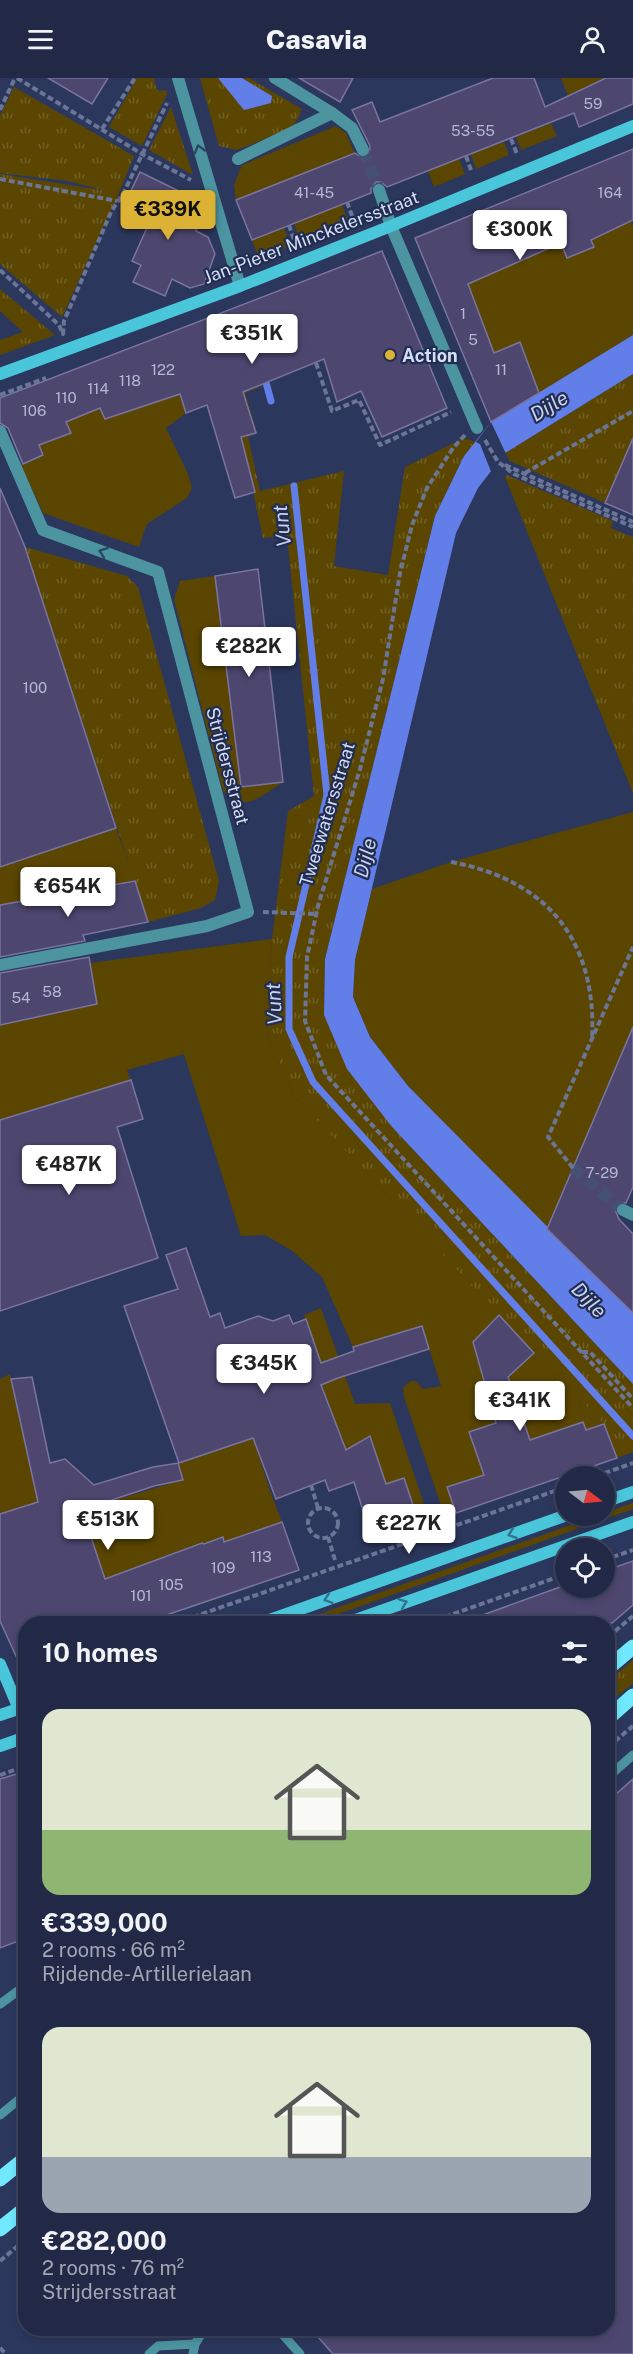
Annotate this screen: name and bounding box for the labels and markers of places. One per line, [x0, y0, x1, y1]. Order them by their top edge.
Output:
pin: €339K [126, 190, 210, 241]
pin: €300K [478, 210, 562, 261]
pin: €351K [210, 314, 294, 365]
place label: Action [402, 345, 458, 366]
marker: Action [383, 348, 397, 362]
pin: €282K [207, 627, 291, 678]
pin: €654K [26, 867, 110, 918]
pin: €487K [27, 1145, 111, 1196]
pin: €345K [222, 1344, 306, 1395]
pin: €341K [478, 1381, 562, 1432]
pin: €513K [66, 1500, 150, 1551]
pin: €227K [367, 1504, 451, 1555]

